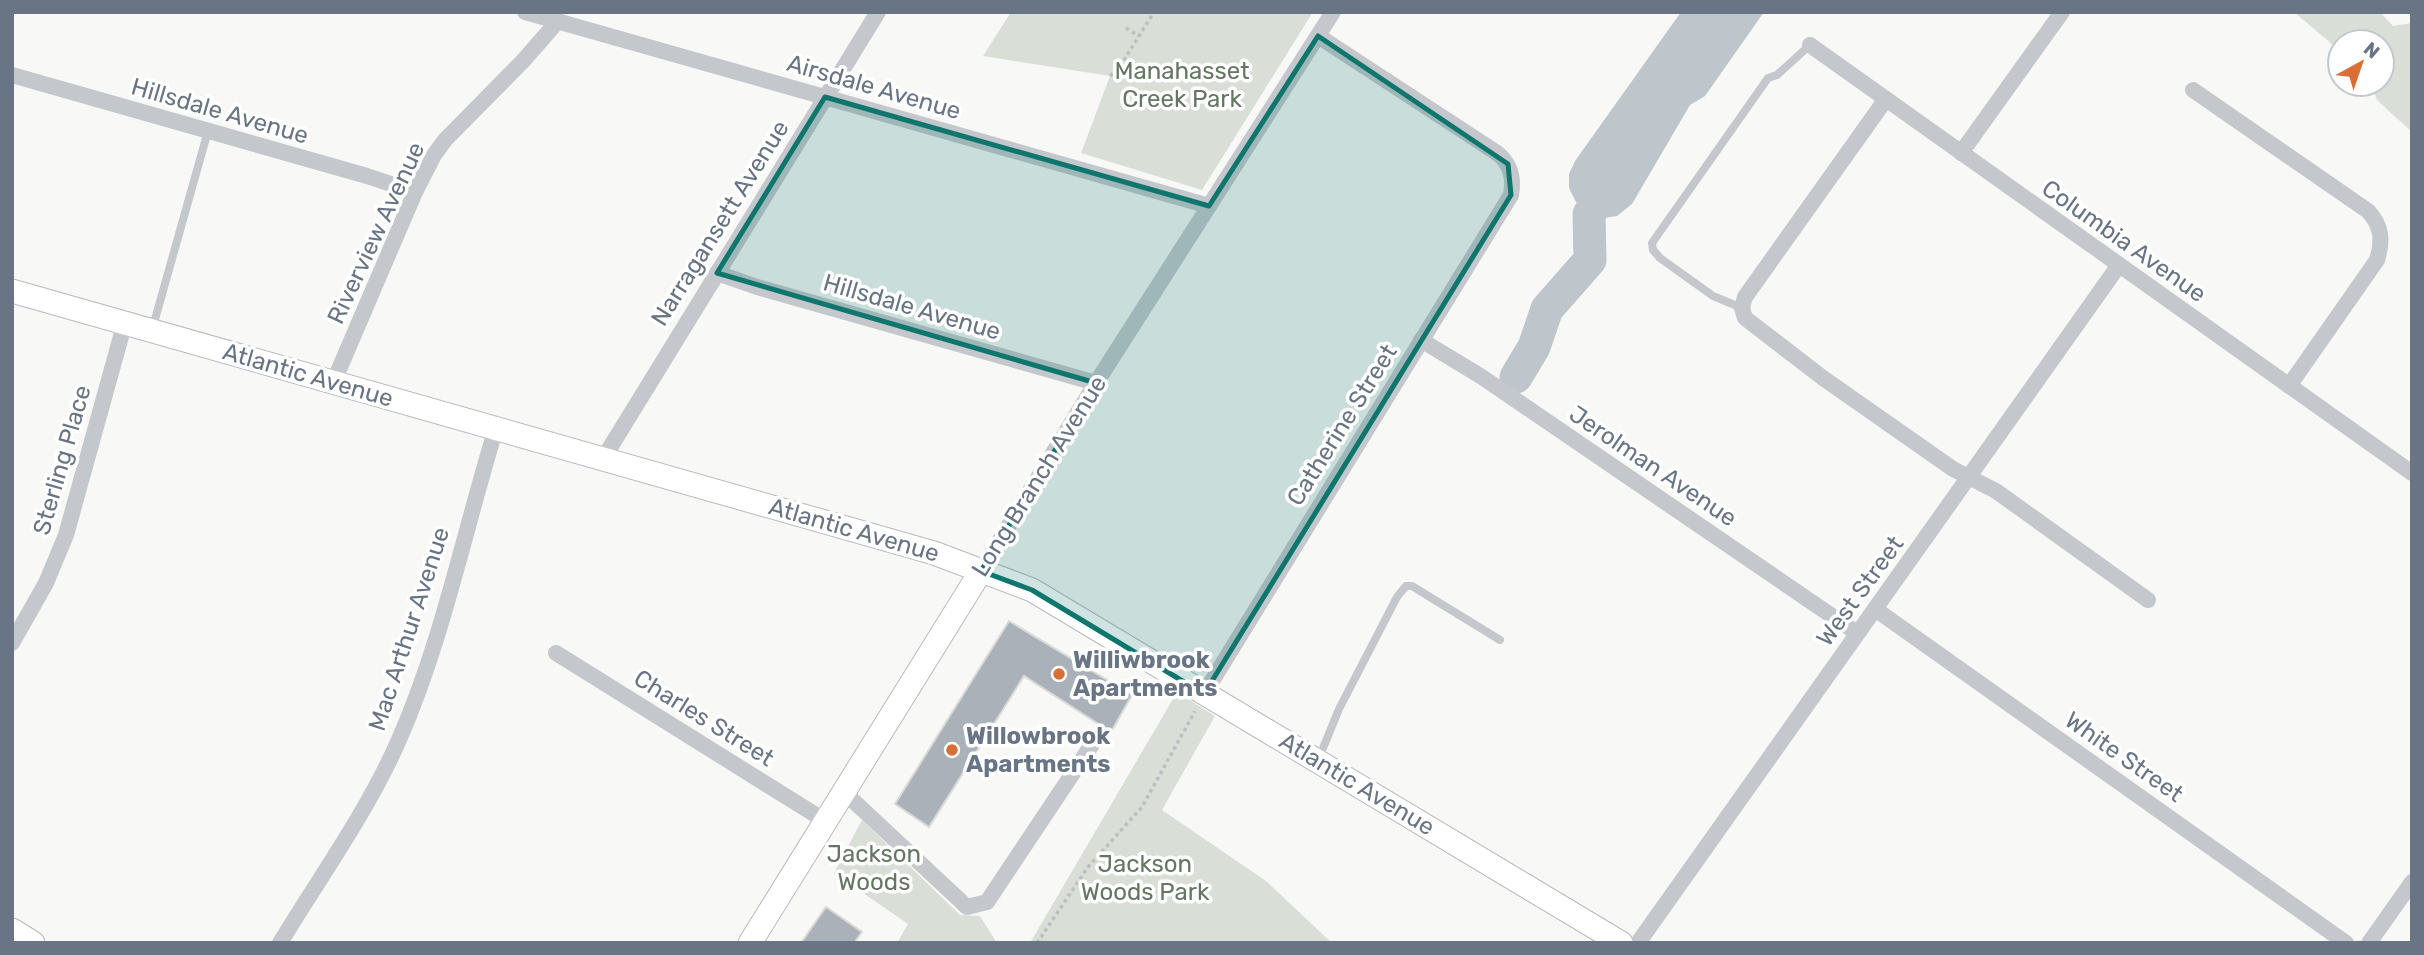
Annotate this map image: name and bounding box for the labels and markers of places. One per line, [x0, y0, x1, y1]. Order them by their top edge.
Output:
place label: Williwbrook Apartments [1073, 646, 1218, 702]
marker: Williwbrook Apartments [1051, 666, 1067, 682]
place label: Willowbrook Apartments [966, 722, 1111, 778]
marker: Willowbrook Apartments [944, 742, 960, 758]

